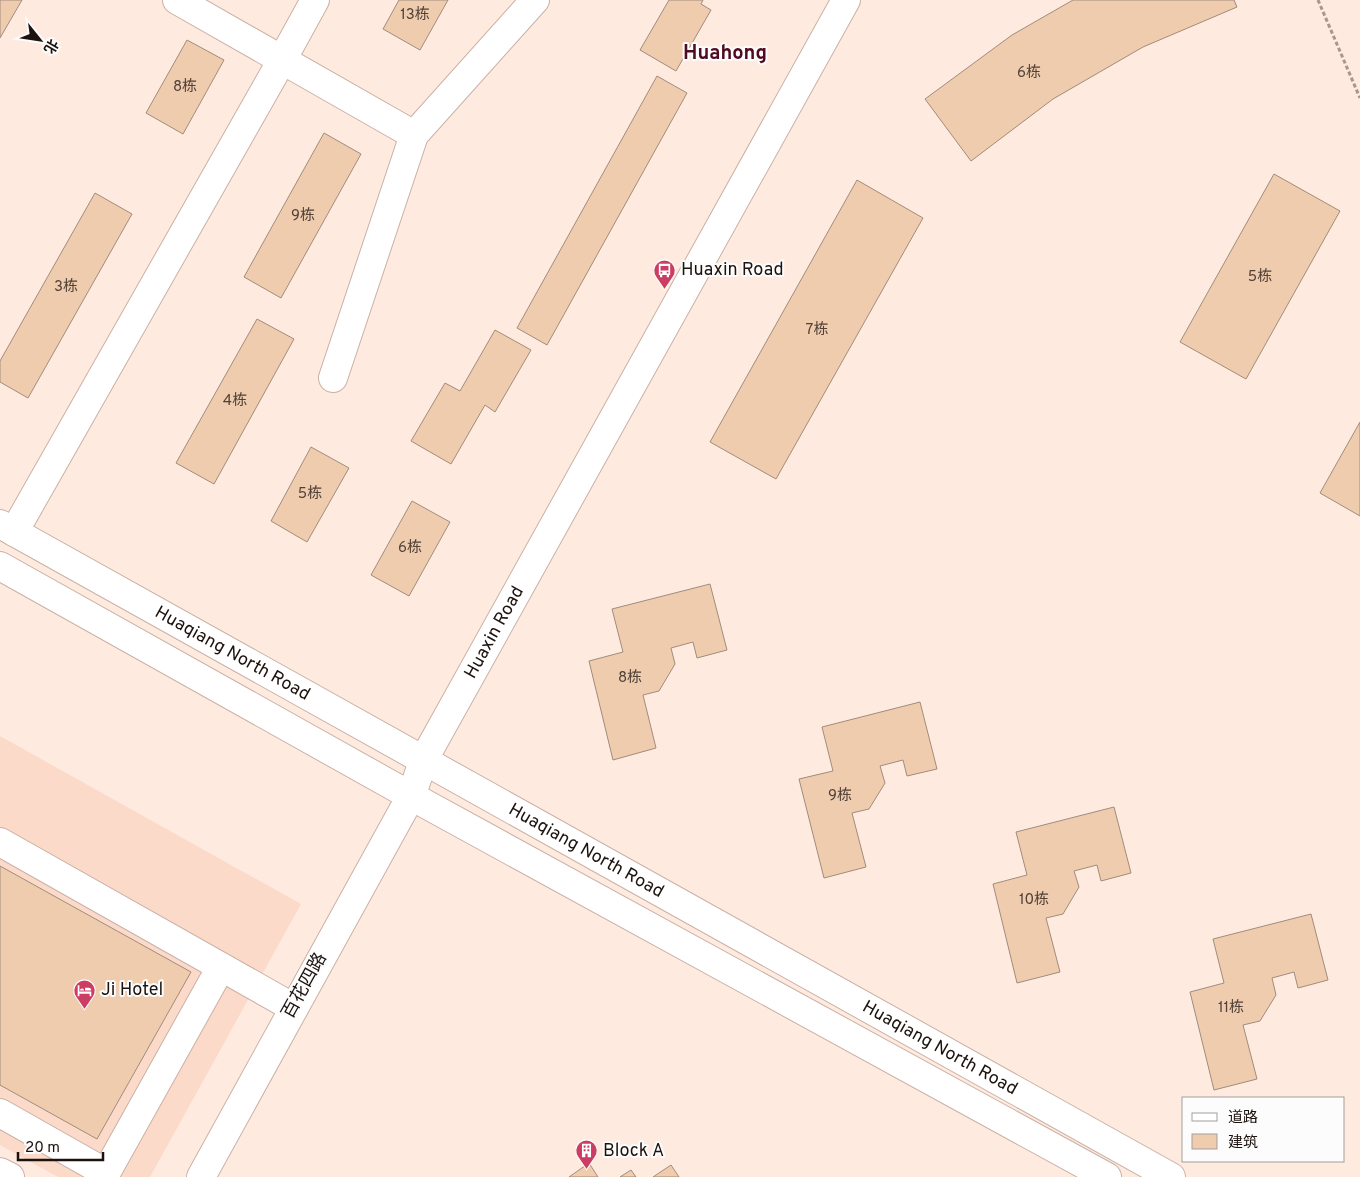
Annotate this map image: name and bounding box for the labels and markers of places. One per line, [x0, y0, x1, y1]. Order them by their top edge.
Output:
bus stop icon: Huaxin Road [653, 258, 677, 289]
place label: Huaxin Road [681, 259, 784, 282]
hotel icon: Ji Hotel [73, 978, 97, 1009]
place label: Ji Hotel [101, 979, 163, 1002]
building icon: Block A [575, 1139, 599, 1170]
place label: Block A [603, 1140, 664, 1163]

